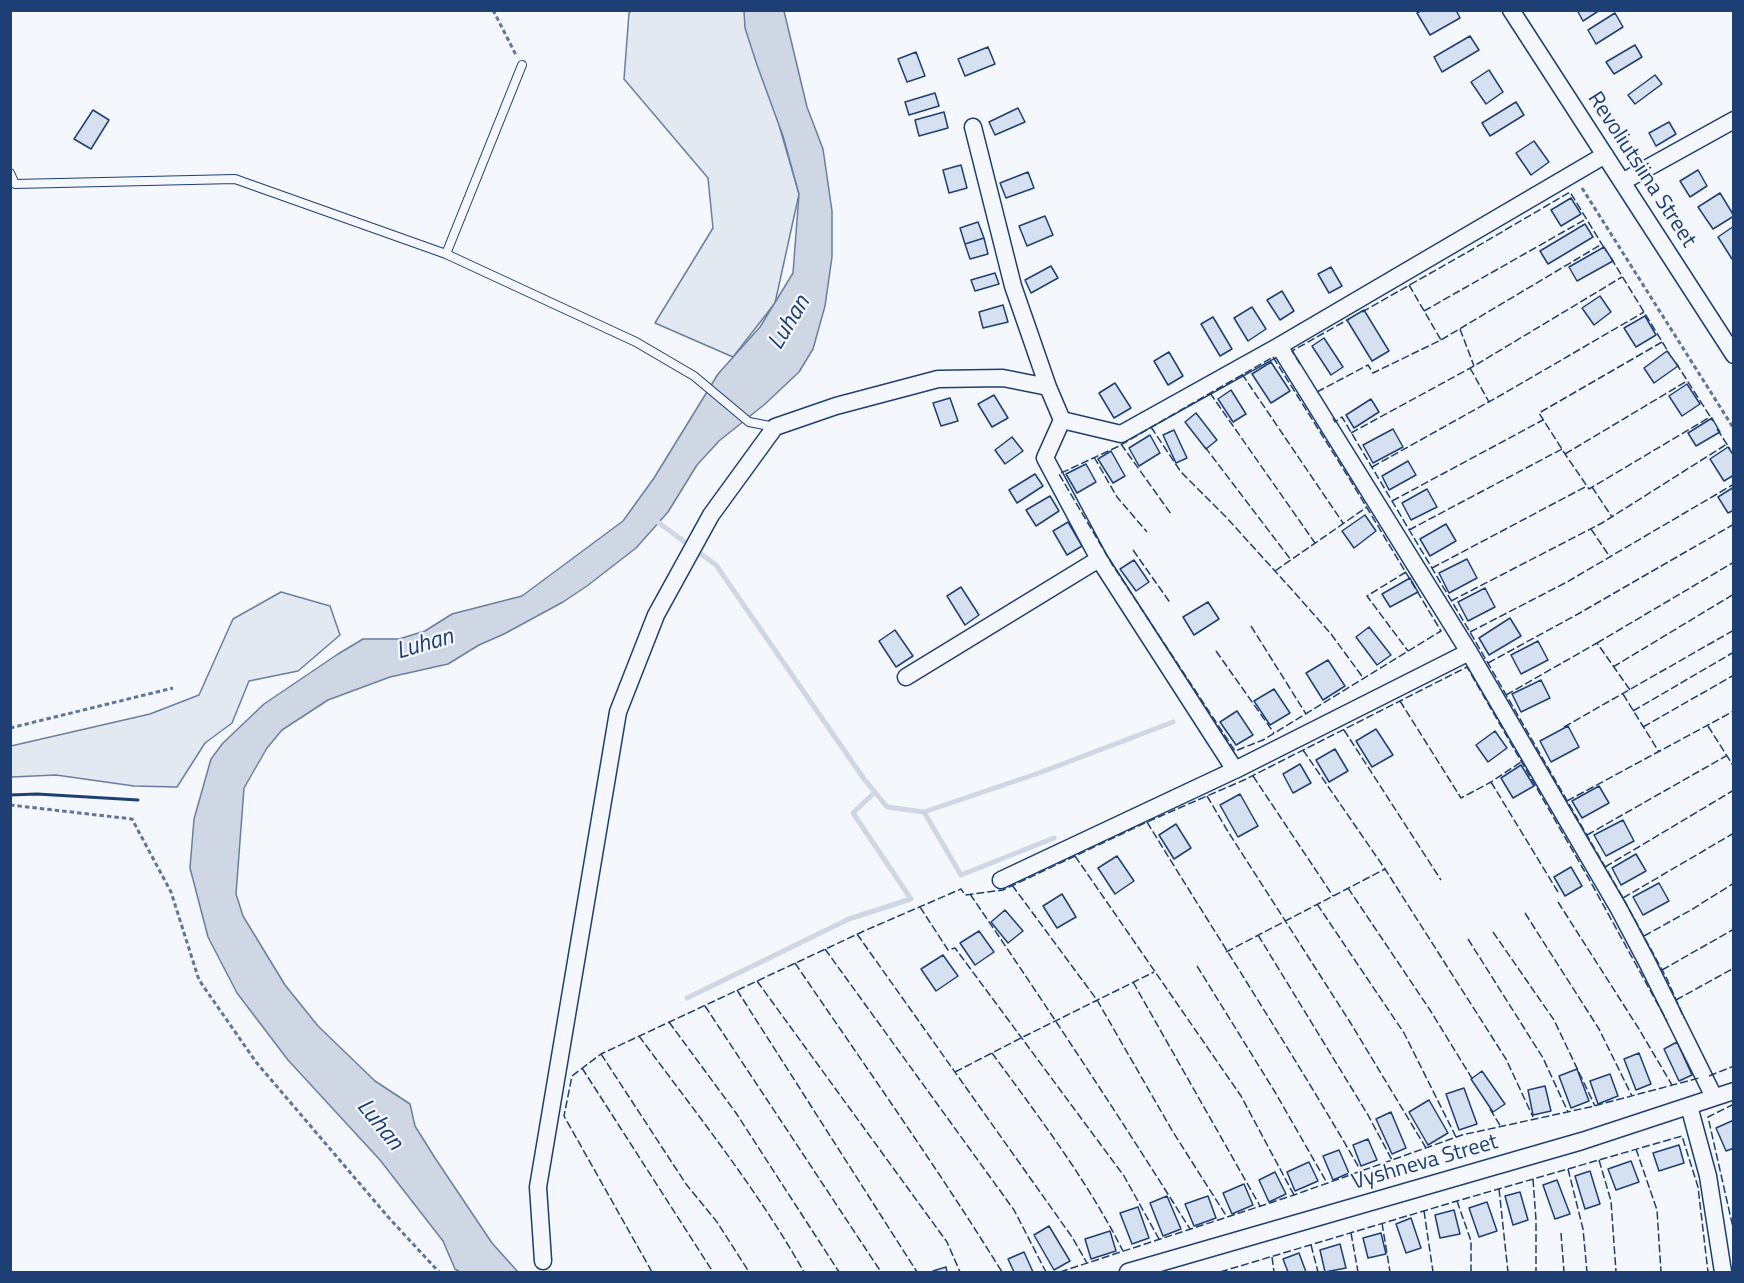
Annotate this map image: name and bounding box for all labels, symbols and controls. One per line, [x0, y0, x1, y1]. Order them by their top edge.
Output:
street label: Revoliutsiina Street [1581, 87, 1701, 253]
water label: Luhan [763, 291, 817, 355]
water label: Luhan [393, 623, 457, 667]
water label: Luhan [350, 1093, 408, 1157]
street label: Vyshneva Street [1349, 1130, 1501, 1196]

